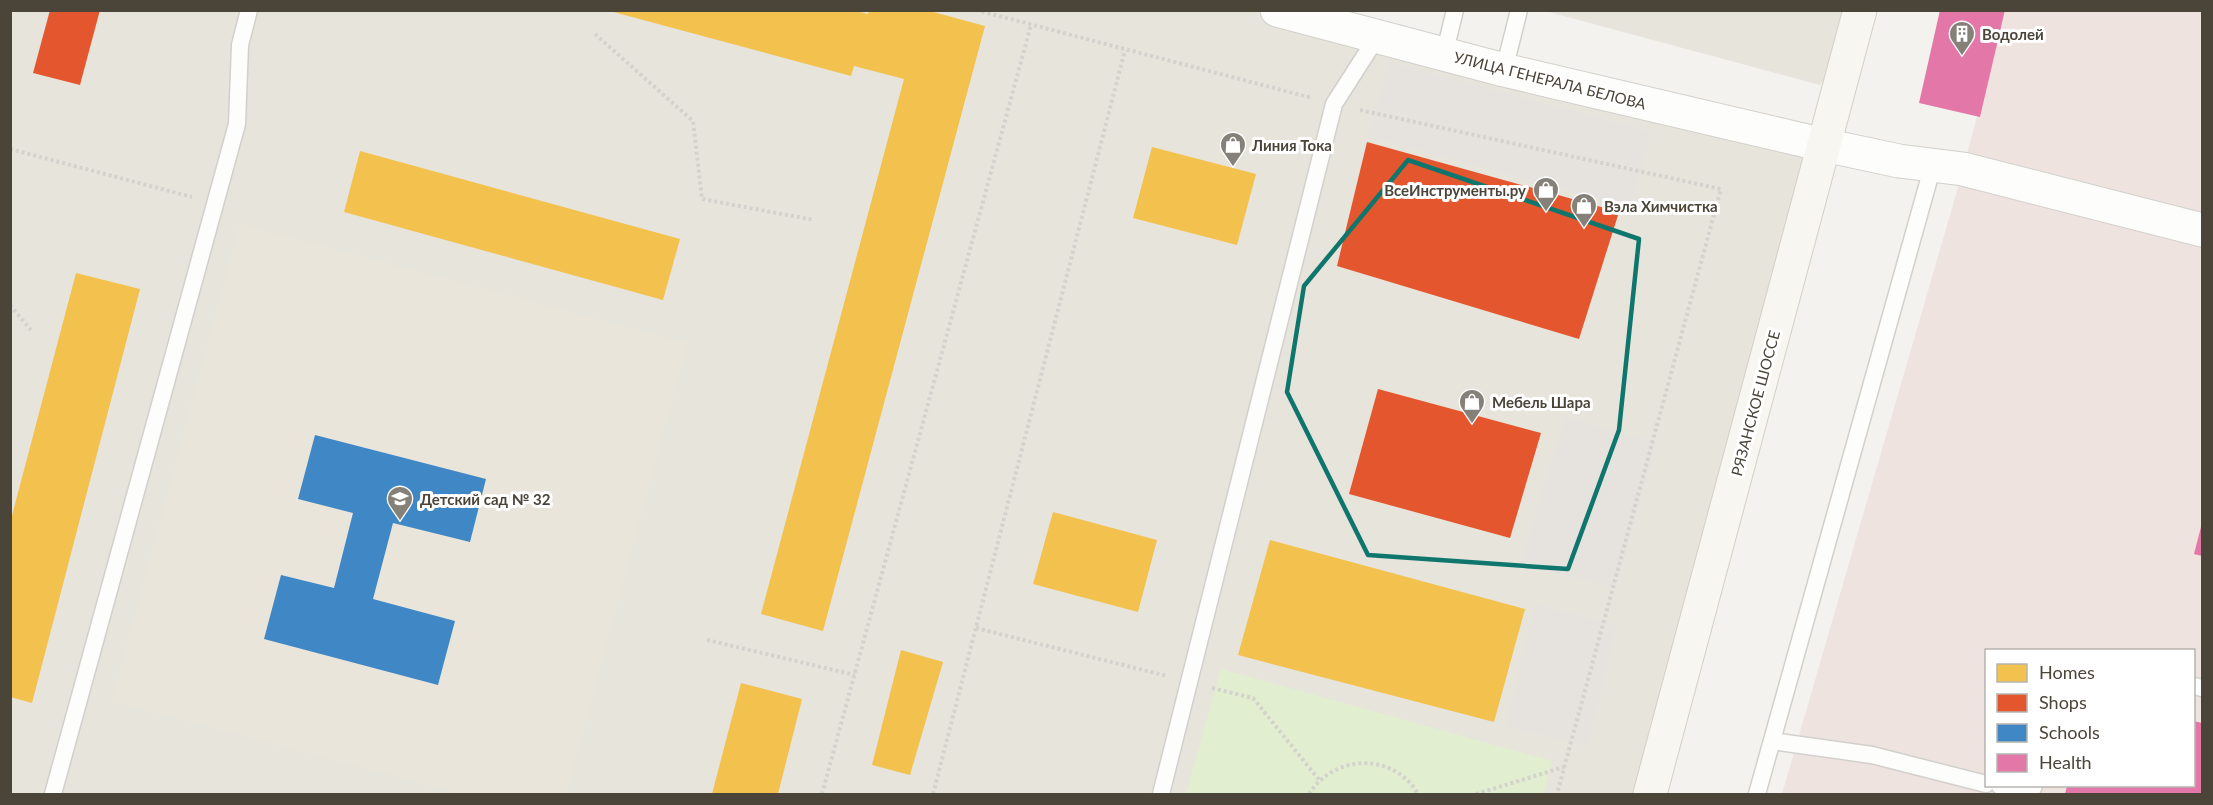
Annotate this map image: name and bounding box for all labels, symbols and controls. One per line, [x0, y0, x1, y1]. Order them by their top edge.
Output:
building icon: Водолей [1947, 19, 1977, 57]
place label: Водолей [1982, 25, 2044, 43]
street label: УЛИЦА ГЕНЕРАЛА БЕЛОВА [1452, 47, 1649, 113]
shop icon: Линия Тока [1218, 130, 1248, 168]
place label: Линия Тока [1251, 136, 1332, 154]
shop icon: ВсеИнструменты.ру [1531, 175, 1561, 213]
place label: ВсеИнструменты.ру [1384, 181, 1526, 199]
shop icon: Вэла Химчистка [1569, 191, 1599, 229]
place label: Вэла Химчистка [1604, 197, 1718, 215]
street label: РЯЗАНСКОЕ ШОССЕ [1727, 328, 1783, 478]
shop icon: Мебель Шара [1457, 387, 1487, 425]
place label: Мебель Шара [1492, 393, 1591, 411]
school or university icon: Детский сад № 32 [385, 484, 415, 522]
place label: Детский сад № 32 [420, 490, 551, 508]
legend [1985, 649, 2195, 787]
text: Homes [2039, 661, 2095, 683]
text: Shops [2039, 691, 2087, 713]
text: Schools [2039, 721, 2100, 743]
text: Health [2039, 751, 2092, 773]

